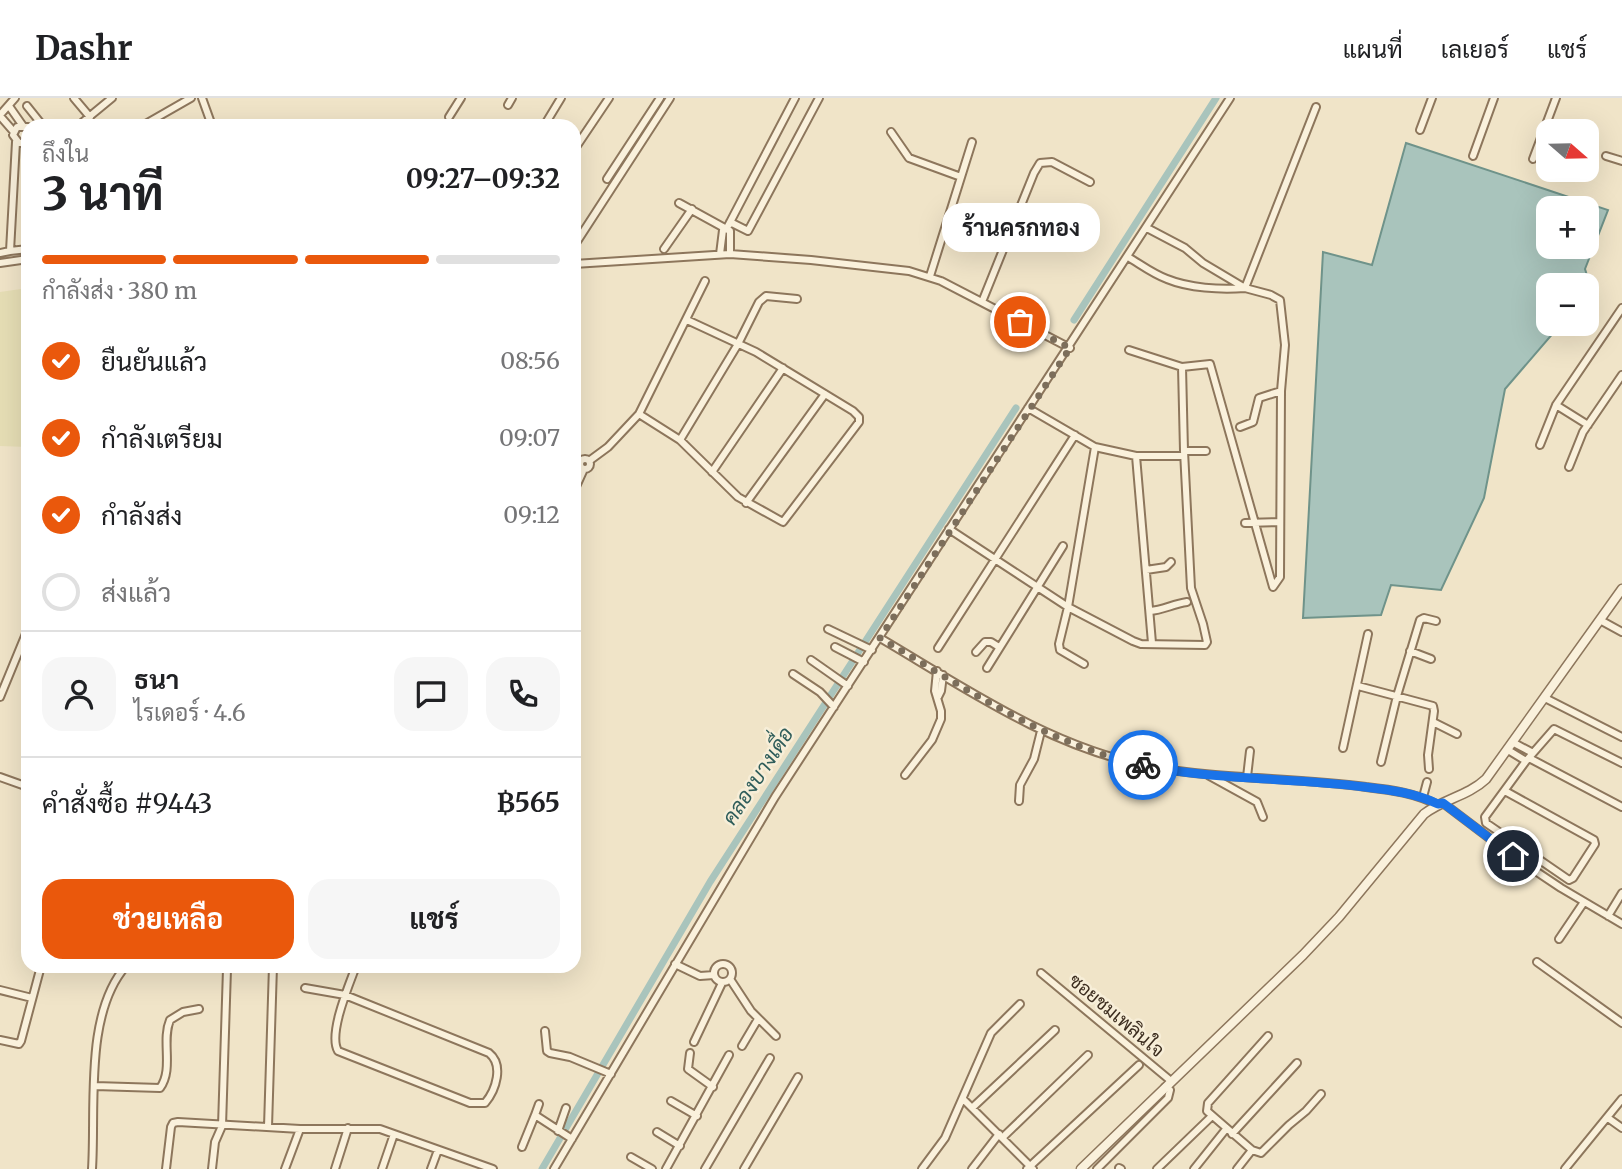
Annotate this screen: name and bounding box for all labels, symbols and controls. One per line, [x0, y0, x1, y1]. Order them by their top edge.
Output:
text: Dashr [35, 28, 133, 69]
text: แผนที่ [1343, 34, 1403, 65]
text: เลเยอร์ [1441, 34, 1509, 65]
text: แชร์ [1547, 34, 1587, 65]
north arrow [1536, 119, 1600, 182]
map controls [1536, 119, 1599, 336]
text: ถึงใน [42, 139, 89, 168]
text: 09:27–09:32 [406, 162, 560, 195]
text: 3 นาที [42, 165, 164, 223]
button: + [1536, 196, 1599, 259]
callout: ร้านครกทอง [941, 203, 1099, 252]
text: ร้านครกทอง [962, 213, 1080, 242]
button: − [1536, 273, 1599, 336]
text: กำลังส่ง · 380 m [42, 276, 197, 305]
pin [990, 292, 1050, 352]
icon: bag [1001, 303, 1039, 341]
icon: check [42, 342, 80, 380]
text: ยืนยันแล้ว [101, 345, 207, 378]
text: 08:56 [500, 346, 560, 375]
icon: check [42, 419, 80, 457]
text: กำลังเตรียม [101, 422, 223, 455]
text: 09:07 [499, 423, 560, 452]
icon: check [42, 496, 80, 534]
text: กำลังส่ง [101, 499, 182, 532]
text: 09:12 [503, 500, 560, 529]
text: ส่งแล้ว [101, 576, 171, 609]
button: person [42, 657, 116, 731]
button: chat [394, 657, 468, 731]
button: phone [486, 657, 560, 731]
text: ธนา [134, 663, 179, 696]
text: ไรเดอร์ · 4.6 [134, 698, 246, 727]
water label: คลองบางเดื่อ [711, 718, 799, 830]
courier [1108, 730, 1178, 800]
icon: bike [1124, 746, 1162, 784]
text: ฿565 [497, 786, 560, 819]
text: คำสั่งซื้อ #9443 [42, 787, 213, 820]
pin [1483, 826, 1543, 886]
icon: home [1494, 837, 1532, 875]
button: ช่วยเหลือ [42, 879, 294, 959]
button: แชร์ [308, 879, 560, 959]
street label: ซอยชมเพลินใจ [1064, 968, 1170, 1062]

